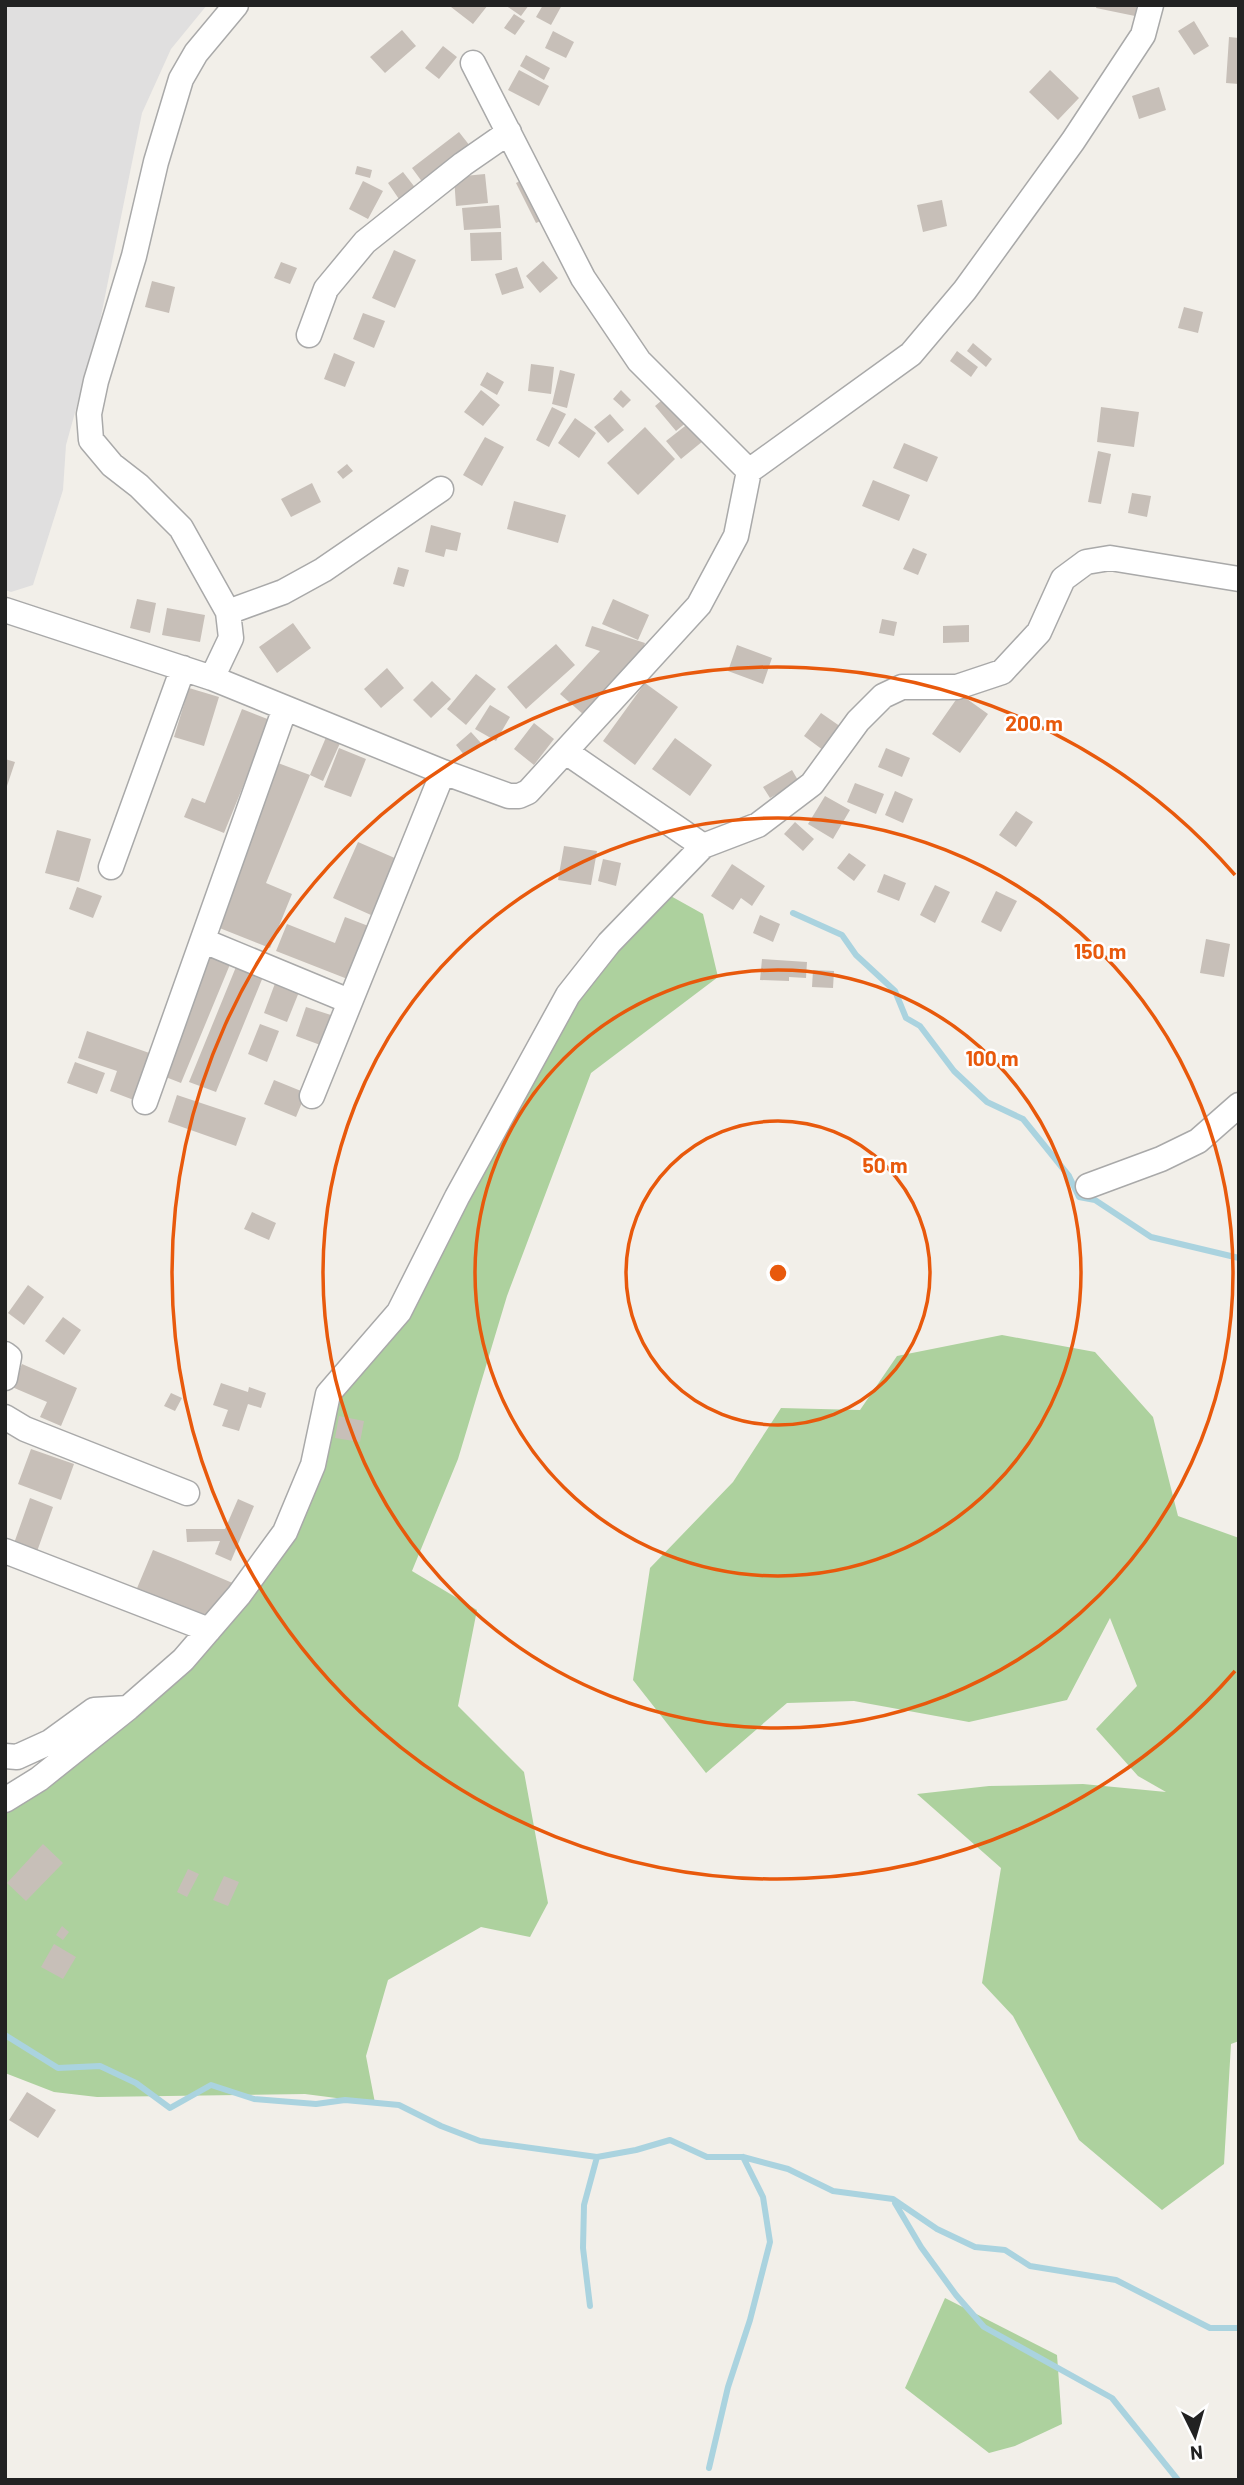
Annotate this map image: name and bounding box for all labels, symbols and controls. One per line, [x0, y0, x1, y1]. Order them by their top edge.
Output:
text: 200 m [1005, 710, 1063, 735]
text: 150 m [1074, 938, 1126, 963]
text: 100 m [965, 1045, 1019, 1070]
text: 50 m [862, 1152, 908, 1177]
centre of rings [766, 1261, 790, 1285]
north arrow [1160, 2401, 1230, 2471]
text: N [1189, 2441, 1204, 2465]

